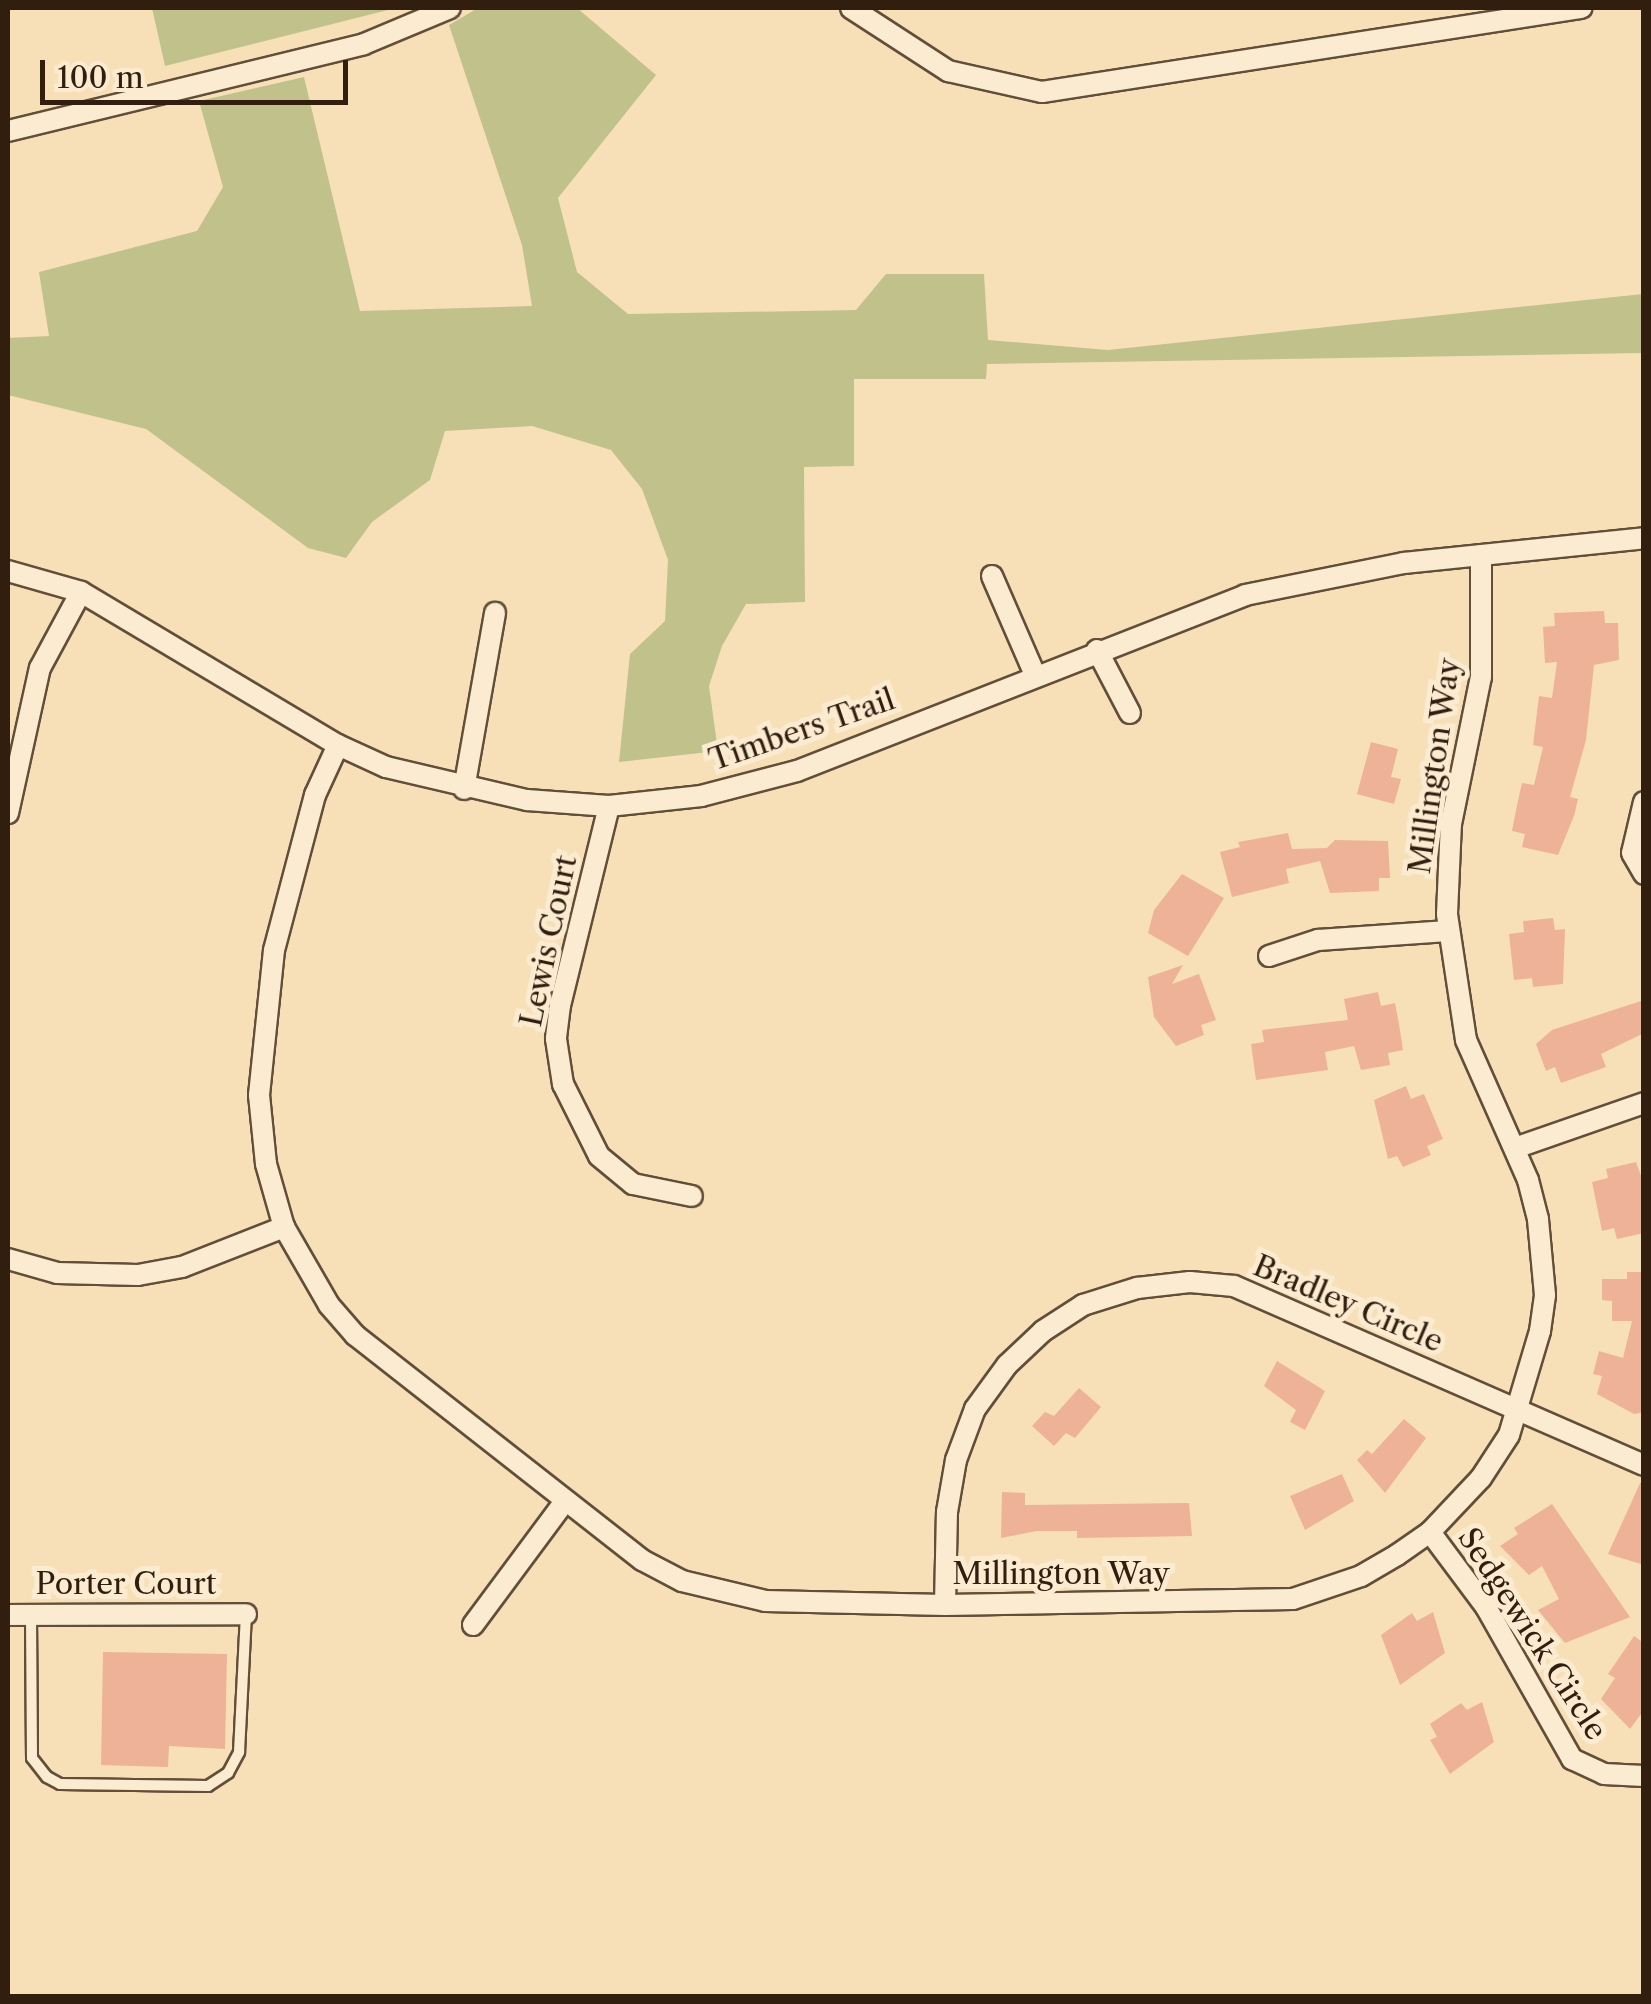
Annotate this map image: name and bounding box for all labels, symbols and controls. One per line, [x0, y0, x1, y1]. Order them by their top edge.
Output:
scale bar [45, 40, 352, 102]
text: 100 m [57, 59, 144, 96]
street label: Millington Way [1402, 655, 1468, 877]
street label: Timbers Trail [704, 681, 900, 779]
street label: Lewis Court [513, 852, 585, 1030]
street label: Bradley Circle [1247, 1248, 1449, 1360]
street label: Sedgewick Circle [1450, 1521, 1614, 1747]
street label: Millington Way [952, 1556, 1170, 1592]
street label: Porter Court [35, 1566, 217, 1602]

